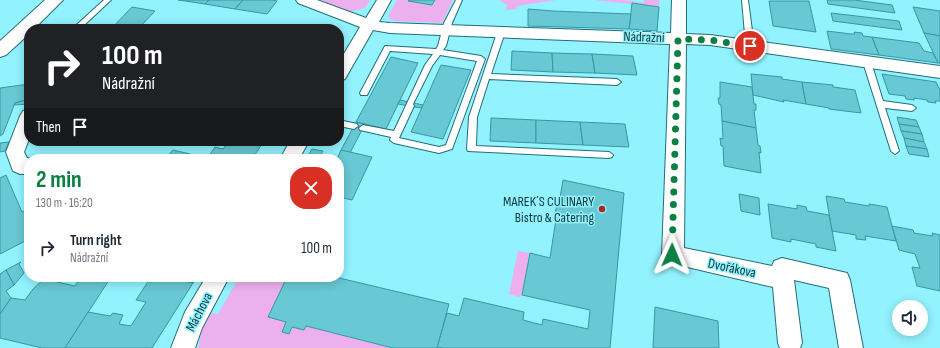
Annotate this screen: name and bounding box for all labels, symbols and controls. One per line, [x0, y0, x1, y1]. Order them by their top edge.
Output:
street label: Nádražní [623, 28, 665, 46]
pin [733, 29, 767, 63]
icon: arrive [739, 35, 761, 57]
text: 100 m [102, 39, 163, 72]
icon: right [36, 40, 88, 92]
text: Nádražní [102, 73, 155, 94]
icon: arrive [69, 116, 91, 138]
text: Then [36, 118, 61, 137]
text: 2 min [36, 165, 82, 194]
button: close [290, 167, 332, 209]
place label: MAREK´S CULINARY Bistro & Catering [503, 193, 594, 226]
text: 130 m · 16:20 [36, 195, 93, 211]
marker: MAREK´S CULINARY Bistro & Catering [597, 204, 607, 214]
text: Turn right [70, 231, 122, 250]
position arrow [651, 234, 693, 276]
icon: right [36, 237, 58, 259]
text: 100 m [301, 239, 332, 258]
text: Nádražní [70, 250, 108, 266]
street label: Dvořákova [706, 255, 758, 281]
street label: Máchova [182, 290, 216, 334]
map controls [892, 300, 928, 336]
button: sound [892, 300, 928, 336]

